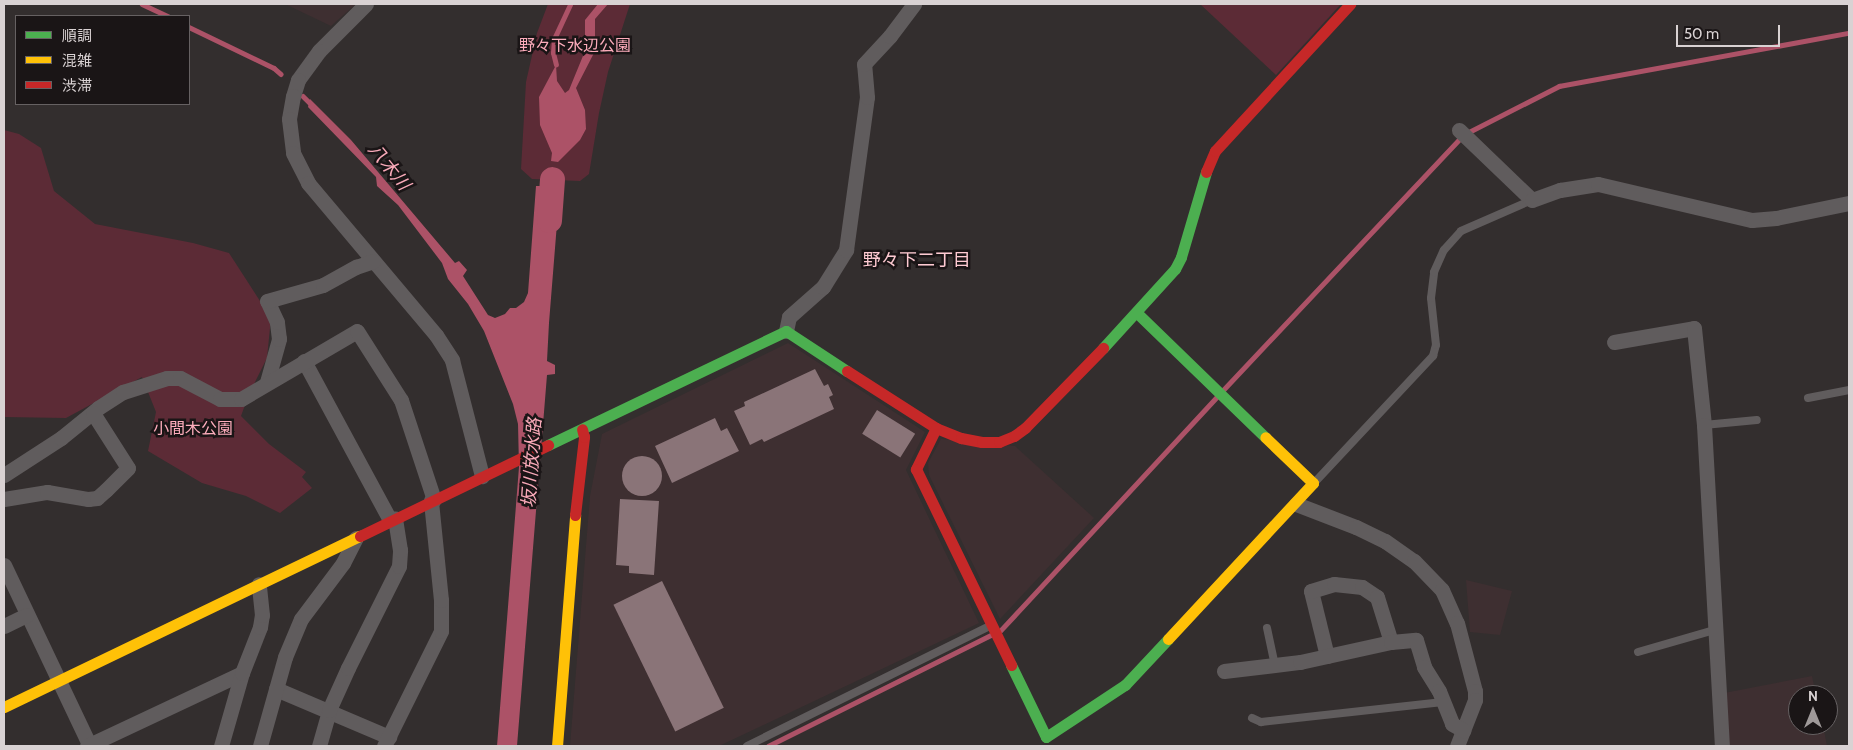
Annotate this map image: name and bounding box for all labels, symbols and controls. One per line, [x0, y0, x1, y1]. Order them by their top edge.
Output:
legend [15, 15, 190, 105]
scale bar [1678, 15, 1782, 47]
text: 50 m [1684, 25, 1719, 43]
text: 順調 [62, 27, 92, 45]
park label: 野々下水辺公園 [519, 36, 631, 56]
text: 混雑 [62, 52, 92, 70]
text: 渋滞 [62, 77, 92, 95]
water label: 八木川 [364, 139, 414, 195]
district label: 野々下二丁目 [863, 249, 971, 271]
water label: 坂川放水路 [518, 417, 546, 509]
park label: 小間木公園 [153, 419, 233, 439]
north arrow [1788, 685, 1838, 735]
text: N [1808, 687, 1818, 705]

